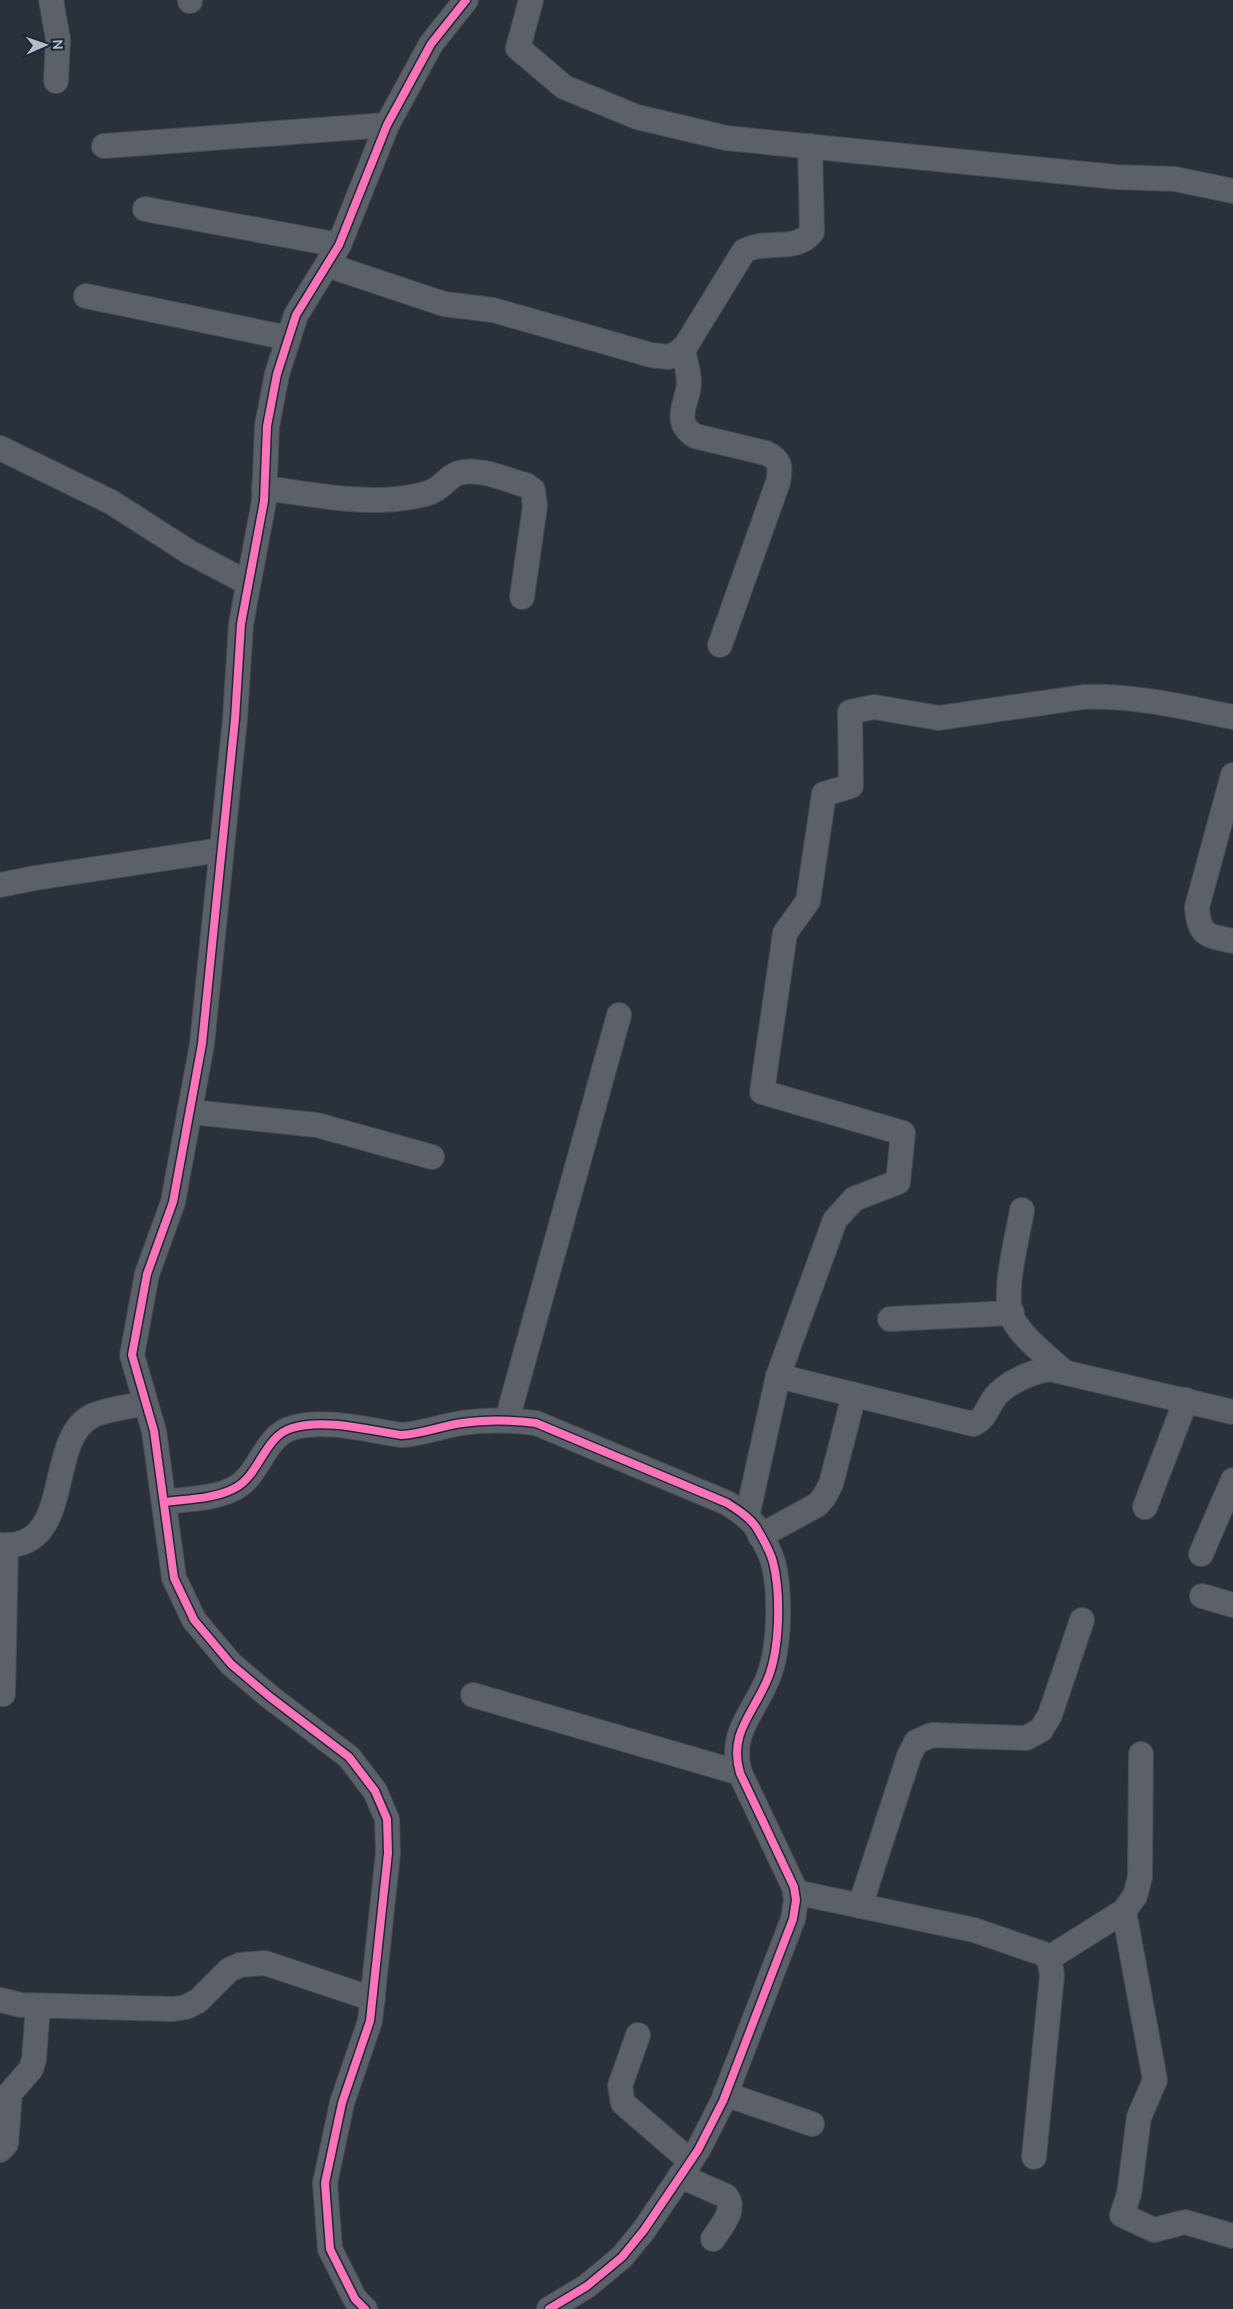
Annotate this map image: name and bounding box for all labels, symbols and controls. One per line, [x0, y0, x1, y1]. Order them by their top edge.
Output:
north arrow [20, 20, 70, 70]
text: N [50, 39, 66, 50]

